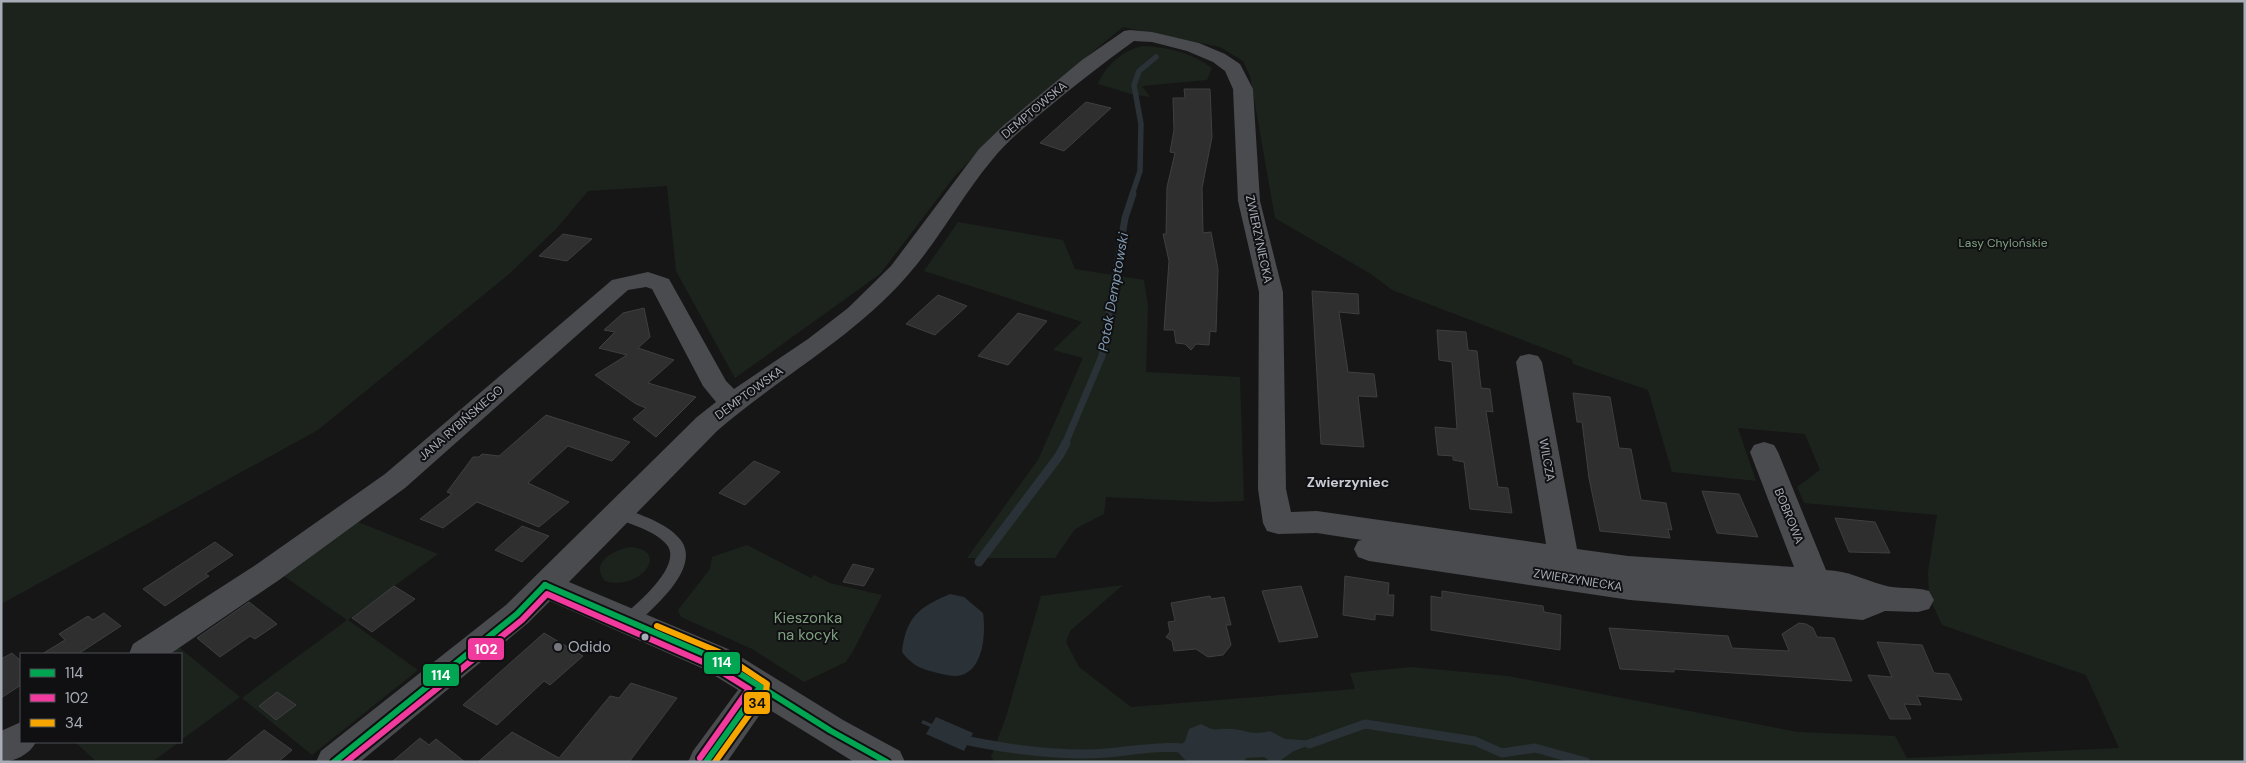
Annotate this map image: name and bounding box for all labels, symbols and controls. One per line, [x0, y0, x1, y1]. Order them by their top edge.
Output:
street label: DEMPTOWSKA [998, 78, 1070, 142]
street label: ZWIERZYNIECKA [1242, 193, 1276, 285]
water label: Potok Demptowski [1094, 230, 1132, 353]
park label: Lasy Chylońskie [1959, 235, 2048, 251]
street label: DEMPTOWSKA [712, 363, 786, 423]
street label: JANA RYBIŃSKIEGO [415, 382, 507, 464]
street label: WILCZA [1535, 437, 1559, 483]
district label: Zwierzyniec [1307, 473, 1389, 491]
street label: BOBROWA [1771, 486, 1807, 546]
street label: ZWIERZYNIECKA [1532, 565, 1624, 595]
park label: Kieszonka na kocyk [774, 608, 842, 645]
unlabelled marker [640, 632, 650, 642]
line badge: 102 [467, 637, 505, 661]
place label: Odido [568, 637, 611, 657]
text: 102 [475, 640, 497, 658]
marker: Odido [552, 641, 564, 653]
line badge: 114 [703, 651, 741, 675]
legend [20, 653, 182, 743]
text: 114 [712, 653, 732, 671]
text: 114 [65, 663, 83, 683]
line badge: 114 [422, 663, 460, 687]
text: 114 [431, 666, 451, 684]
text: 102 [65, 688, 88, 708]
line badge: 34 [743, 691, 771, 715]
text: 34 [748, 694, 766, 712]
text: 34 [65, 713, 83, 733]

